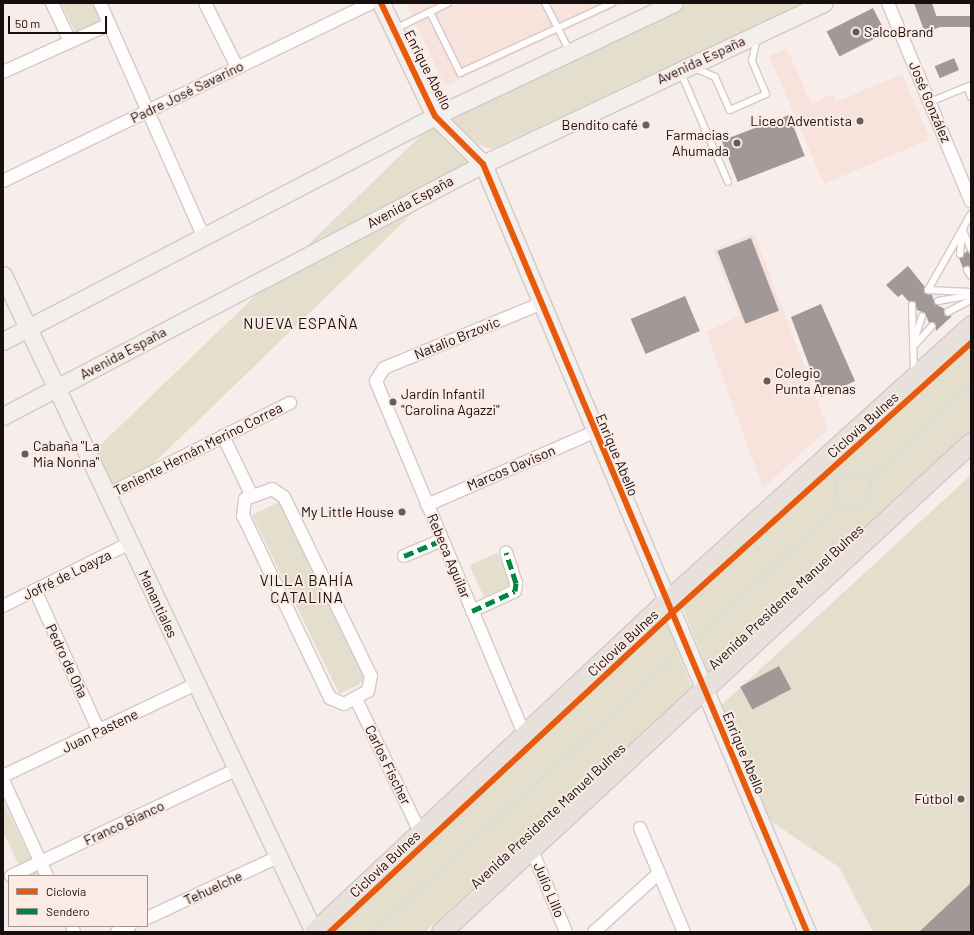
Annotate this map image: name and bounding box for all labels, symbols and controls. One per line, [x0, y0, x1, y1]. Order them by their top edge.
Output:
scale bar [10, 8, 109, 34]
text: 50 m [15, 16, 40, 30]
place label: SalcoBrand [864, 24, 933, 40]
street label: Enrique Abello [401, 27, 455, 113]
marker: SalcoBrand [851, 27, 861, 37]
street label: Avenida España [654, 32, 748, 88]
street label: Padre José Savarino [128, 57, 246, 127]
street label: José González [905, 59, 955, 145]
place label: Liceo Adventista [750, 113, 852, 129]
marker: Liceo Adventista [855, 116, 865, 126]
place label: Bendito café [562, 117, 638, 133]
marker: Bendito café [641, 120, 651, 130]
place label: Farmacias Ahumada [666, 127, 729, 160]
marker: Farmacias Ahumada [732, 138, 742, 148]
street label: Avenida España [364, 172, 456, 232]
street label: Natalio Brzovic [412, 313, 502, 363]
district label: NUEVA ESPAÑA [243, 315, 359, 333]
street label: Avenida España [77, 323, 169, 383]
place label: Colegio Punta Arenas [775, 365, 856, 398]
marker: Colegio Punta Arenas [762, 376, 772, 386]
place label: Jardín Infantil "Carolina Agazzi" [401, 386, 500, 418]
street label: Ciclovía Bulnes [824, 389, 902, 461]
marker: Jardín Infantil "Carolina Agazzi" [388, 397, 398, 407]
street label: Teniente Hernán Merino Correa [111, 399, 285, 499]
street label: Enrique Abello [592, 411, 642, 499]
place label: Cabaña "La Mia Nonna" [33, 438, 100, 470]
street label: Marcos Davison [464, 442, 558, 494]
marker: Cabaña "La Mia Nonna" [20, 449, 30, 459]
place label: My Little House [301, 504, 394, 520]
marker: My Little House [397, 507, 407, 517]
street label: Rebeca Aguilar [424, 511, 474, 601]
street label: Avenida Presidente Manuel Bulnes [705, 521, 867, 673]
street label: Jofré de Loayza [20, 546, 114, 604]
street label: Manantiales [135, 568, 181, 640]
district label: VILLA BAHÍA CATALINA [260, 571, 354, 606]
street label: Ciclovía Bulnes [584, 606, 662, 680]
street label: Pedro de Oña [43, 621, 91, 701]
street label: Juan Pastene [59, 705, 141, 757]
street label: Enrique Abello [719, 709, 769, 797]
street label: Carlos Fischer [361, 722, 415, 808]
street label: Avenida Presidente Manuel Bulnes [467, 740, 629, 892]
place label: Fútbol [914, 791, 953, 807]
marker: Fútbol [956, 794, 966, 804]
street label: Franco Bianco [81, 797, 167, 849]
street label: Ciclovía Bulnes [346, 827, 424, 901]
street label: Julio Lillo [530, 860, 568, 920]
street label: Tehuelche [181, 867, 245, 909]
legend [8, 875, 148, 927]
text: Ciclovía [46, 884, 86, 898]
text: Sendero [46, 904, 90, 918]

